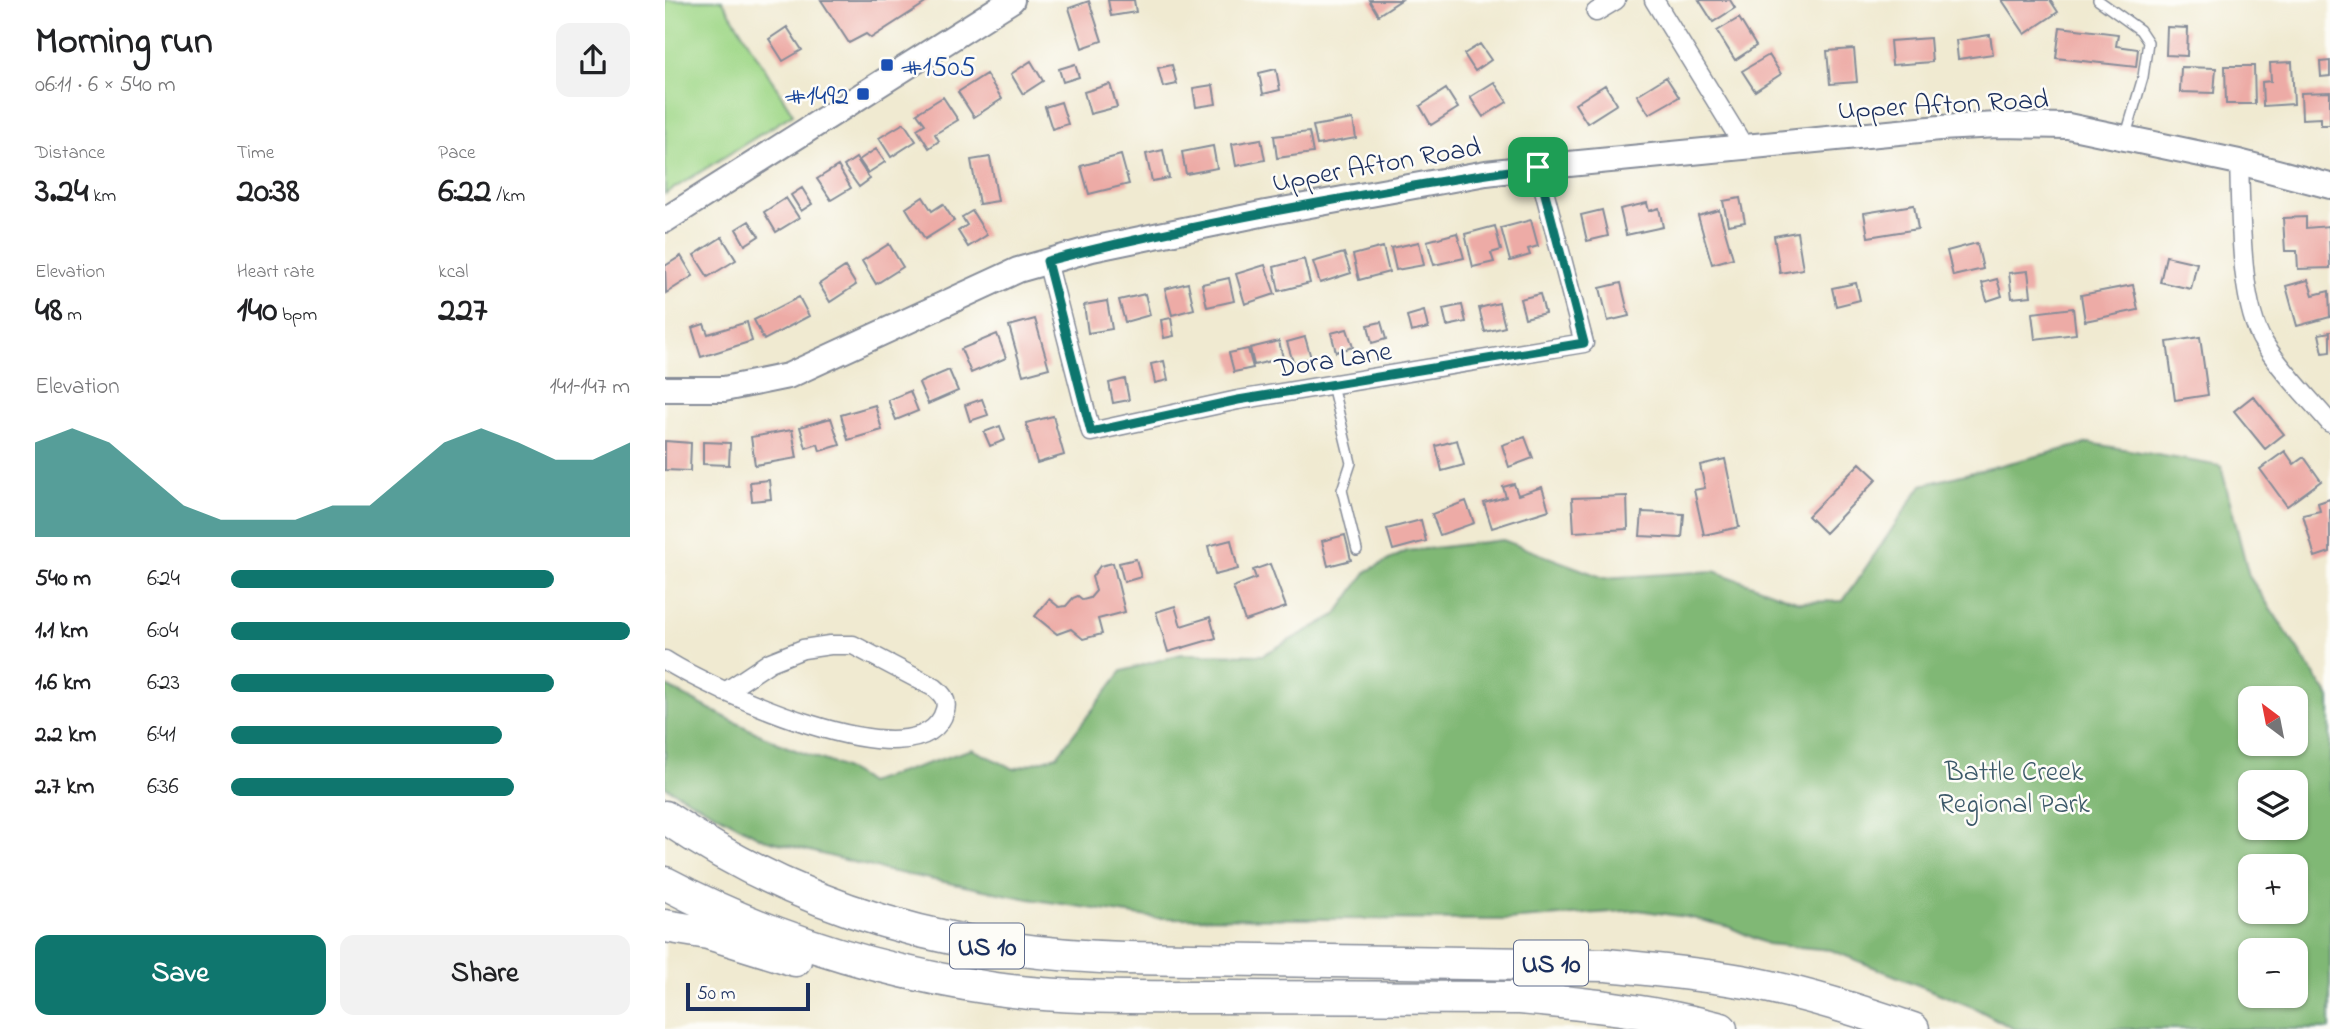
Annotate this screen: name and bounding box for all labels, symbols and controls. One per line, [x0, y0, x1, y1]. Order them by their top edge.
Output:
text: Morning run [35, 15, 213, 71]
button: share [556, 23, 630, 97]
place label: #1505 [901, 48, 976, 89]
marker: #1505 [879, 57, 895, 73]
text: 06:11 · 6 × 540 m [35, 69, 176, 102]
place label: #1492 [785, 77, 849, 118]
street label: Upper Afton Road [1837, 80, 2050, 132]
marker: #1492 [855, 86, 871, 102]
street label: Upper Afton Road [1269, 128, 1484, 205]
pin [1508, 137, 1568, 197]
text: Distance [35, 140, 105, 167]
text: Time [237, 140, 274, 167]
text: Pace [438, 140, 475, 167]
icon: arrive [1519, 148, 1557, 186]
text: 3.24 [35, 167, 88, 218]
text: 20:38 [237, 167, 300, 218]
text: 6:22 [438, 167, 492, 218]
text: km [88, 183, 116, 210]
text: /km [492, 183, 525, 210]
text: Elevation [35, 259, 105, 286]
text: Heart rate [237, 259, 315, 286]
text: kcal [438, 259, 469, 286]
text: 48 [35, 286, 63, 337]
text: 140 [237, 286, 277, 337]
text: 227 [438, 286, 488, 337]
text: m [63, 302, 82, 329]
text: bpm [277, 302, 317, 329]
street label: Dora Lane [1271, 332, 1395, 391]
text: Elevation [35, 371, 120, 404]
text: 141–147 m [549, 371, 630, 404]
text: 540 m [35, 563, 91, 596]
text: 6:24 [147, 563, 180, 596]
text: 1.1 km [35, 615, 88, 648]
text: 6:04 [147, 615, 179, 648]
text: 1.6 km [35, 667, 91, 700]
text: 6:23 [147, 667, 180, 700]
north arrow [2238, 686, 2308, 756]
map controls [2238, 686, 2308, 1008]
text: 2.2 km [35, 719, 96, 752]
text: 6:41 [147, 719, 176, 752]
park label: Battle Creek Regional Park [1938, 753, 2090, 826]
button: layers [2238, 770, 2308, 840]
text: 2.7 km [35, 771, 94, 804]
text: 6:36 [147, 771, 179, 804]
button: + [2238, 854, 2308, 924]
road number: US 10 [950, 923, 1024, 968]
button: Save [35, 935, 326, 1015]
button: Share [340, 935, 630, 1015]
button: − [2238, 938, 2308, 1008]
road number: US 10 [1514, 940, 1588, 986]
scale bar [686, 980, 810, 1012]
text: 50 m [697, 981, 736, 1008]

